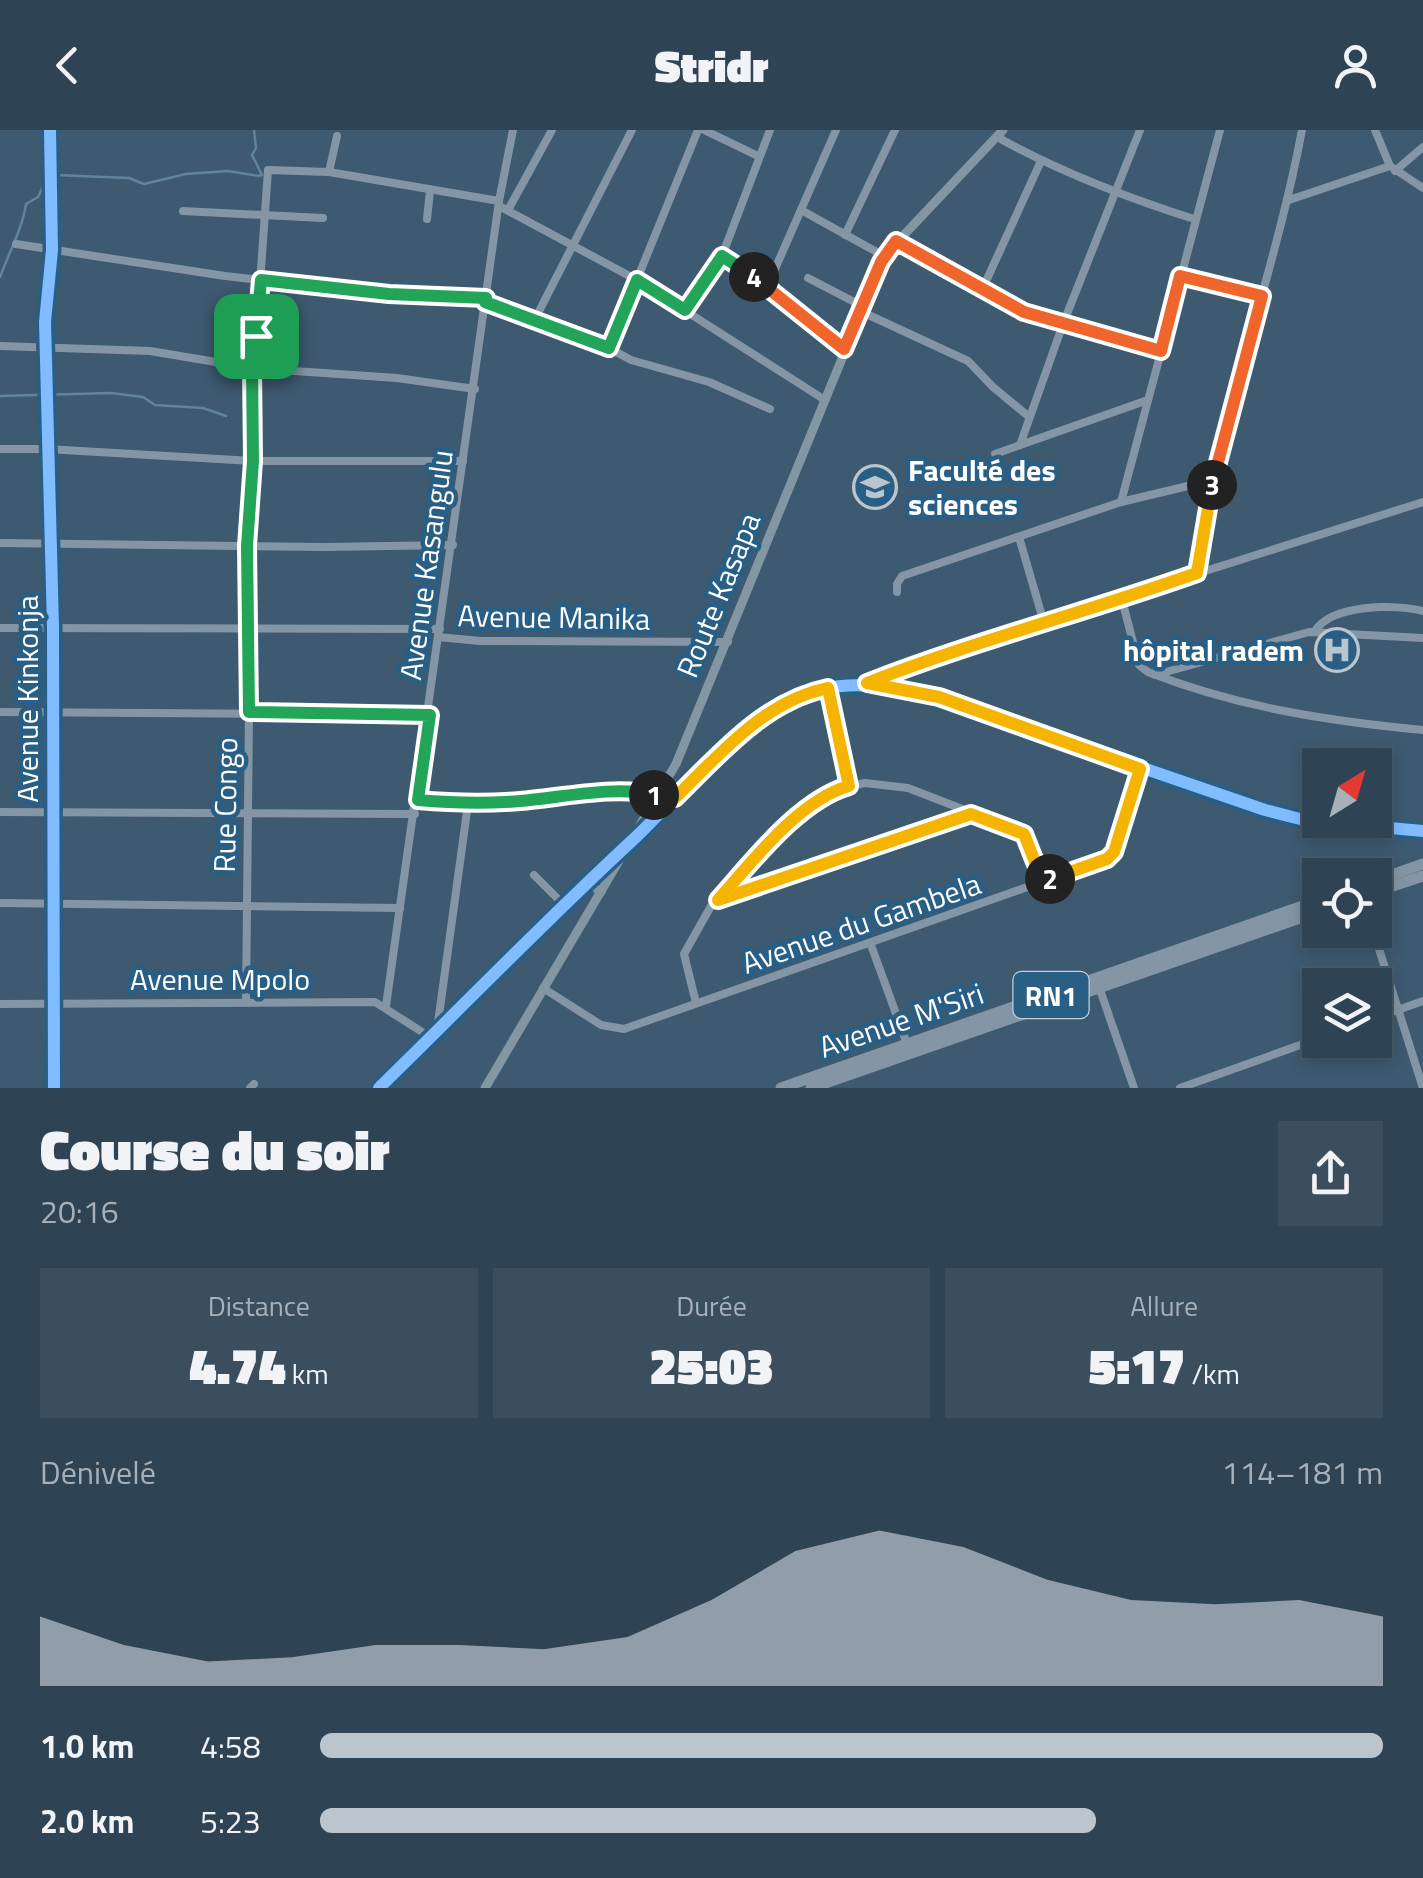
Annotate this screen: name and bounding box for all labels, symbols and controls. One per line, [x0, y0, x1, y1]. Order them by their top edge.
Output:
text: Stridr [654, 31, 769, 99]
icon: back [40, 38, 95, 93]
icon: person [1328, 38, 1383, 93]
pin: 4 [729, 252, 779, 302]
text: 4 [746, 255, 762, 298]
pin [214, 294, 299, 379]
icon: arrive [229, 309, 284, 364]
street label: Avenue Kasangulu [387, 447, 465, 683]
place label: Faculté des sciences [908, 447, 1056, 527]
pin: 3 [1187, 460, 1237, 510]
text: 3 [1204, 463, 1220, 506]
school or university icon: Faculté des sciences [852, 464, 898, 510]
street label: Route Kasapa [664, 506, 772, 684]
street label: Avenue Manika [457, 592, 651, 642]
street label: Avenue Kinkonja [4, 595, 50, 803]
place label: hôpital radem [1123, 627, 1304, 673]
hospital icon: hôpital radem [1314, 627, 1360, 673]
street label: Rue Congo [201, 737, 249, 873]
north arrow [1302, 748, 1392, 838]
map controls [1302, 748, 1392, 1058]
pin: 1 [629, 770, 679, 820]
text: 1 [646, 773, 662, 816]
pin: 2 [1025, 854, 1075, 904]
text: 2 [1042, 857, 1058, 900]
button: locate [1302, 858, 1392, 948]
street label: Avenue du Gambela [735, 861, 987, 985]
street label: Avenue Mpolo [130, 956, 310, 1002]
button: layers [1302, 968, 1392, 1058]
street label: Avenue M'Siri [812, 970, 990, 1070]
road number: RN1 [1014, 972, 1088, 1018]
text: Course du soir [40, 1108, 390, 1191]
button: share [1278, 1121, 1383, 1226]
text: 20:16 [40, 1187, 119, 1235]
text: Distance [208, 1284, 310, 1327]
text: Durée [676, 1284, 747, 1327]
text: Allure [1130, 1284, 1198, 1327]
text: 4.74 [189, 1327, 286, 1403]
text: 25:03 [649, 1327, 774, 1403]
text: 5:17 [1088, 1327, 1185, 1403]
text: km [286, 1352, 329, 1395]
text: /km [1185, 1352, 1240, 1395]
text: Dénivelé [40, 1448, 156, 1496]
text: 114–181 m [1221, 1448, 1383, 1496]
text: 1.0 km [40, 1722, 134, 1770]
text: 4:58 [200, 1722, 261, 1770]
text: 2.0 km [40, 1797, 134, 1845]
text: 5:23 [200, 1797, 261, 1845]

